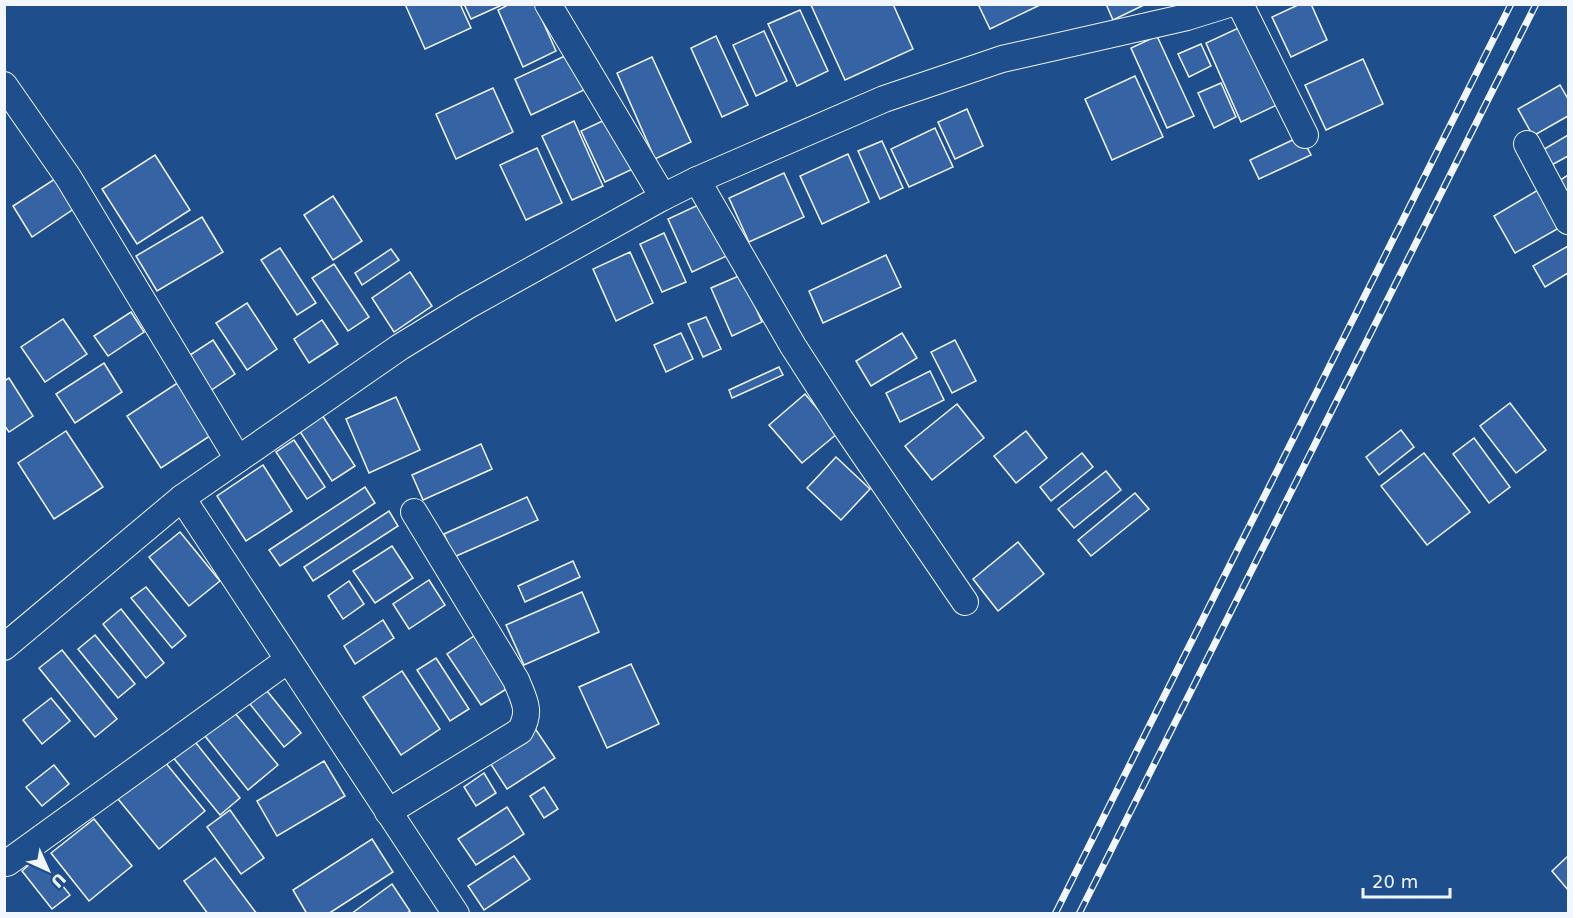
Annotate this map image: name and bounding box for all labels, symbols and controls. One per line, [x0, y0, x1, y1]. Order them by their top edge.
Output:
north arrow [18, 840, 78, 900]
scale bar [1363, 861, 1450, 899]
text: U [47, 869, 70, 892]
text: 20 m [1372, 871, 1418, 892]

